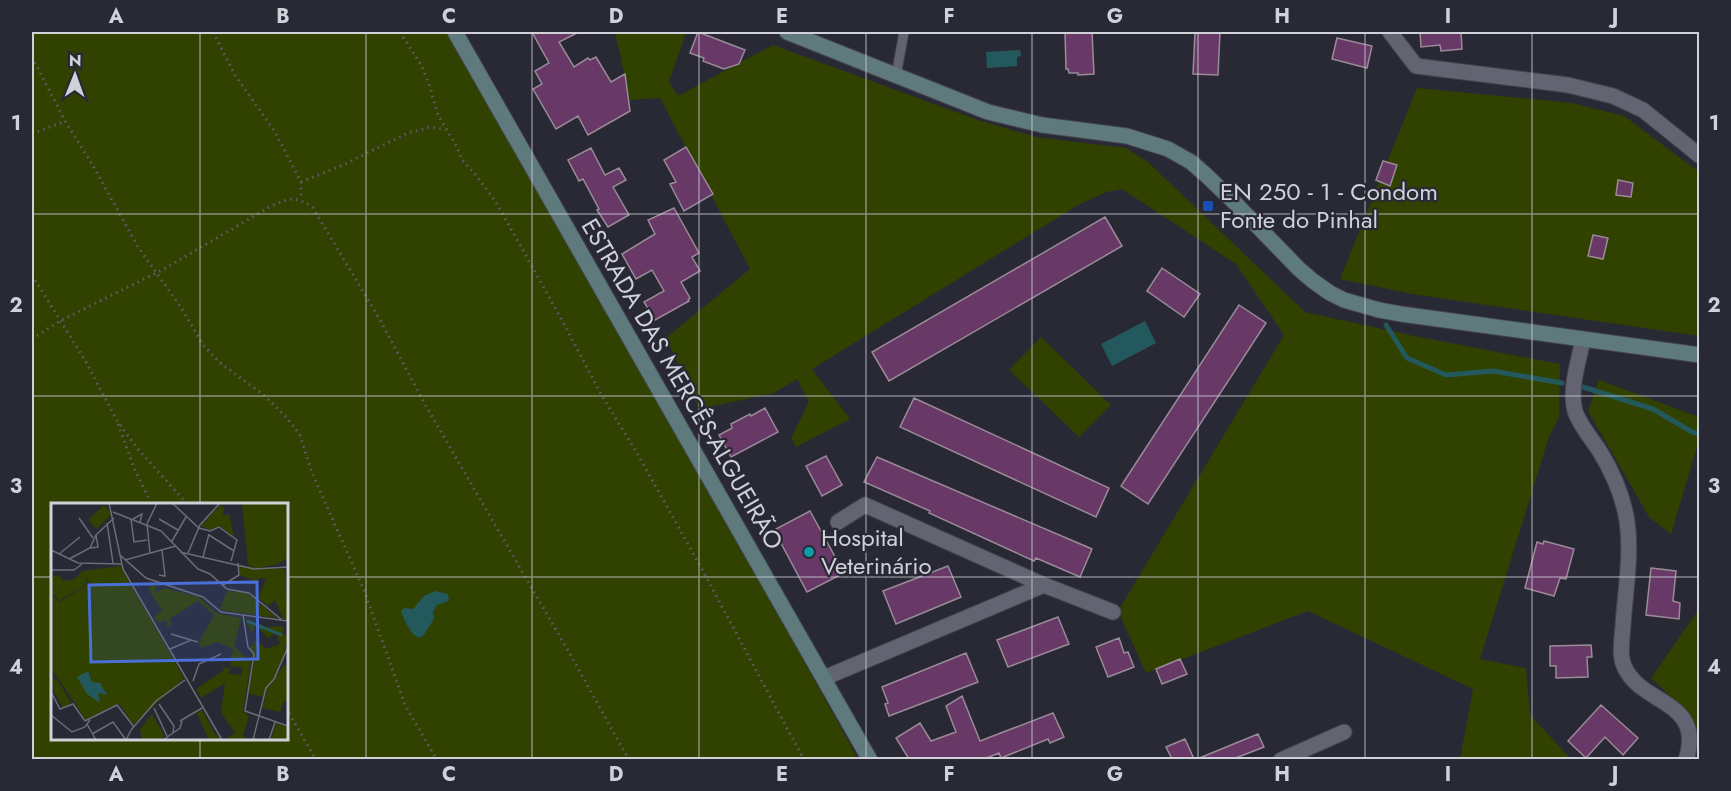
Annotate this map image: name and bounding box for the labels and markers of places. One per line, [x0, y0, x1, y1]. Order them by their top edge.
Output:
place label: EN 250 - 1 - Condom Fonte do Pinhal [1220, 174, 1438, 237]
marker: EN 250 - 1 - Condom Fonte do Pinhal [1201, 199, 1215, 213]
place label: Hospital Veterinário [821, 520, 932, 583]
marker: Hospital Veterinário [802, 545, 816, 559]

